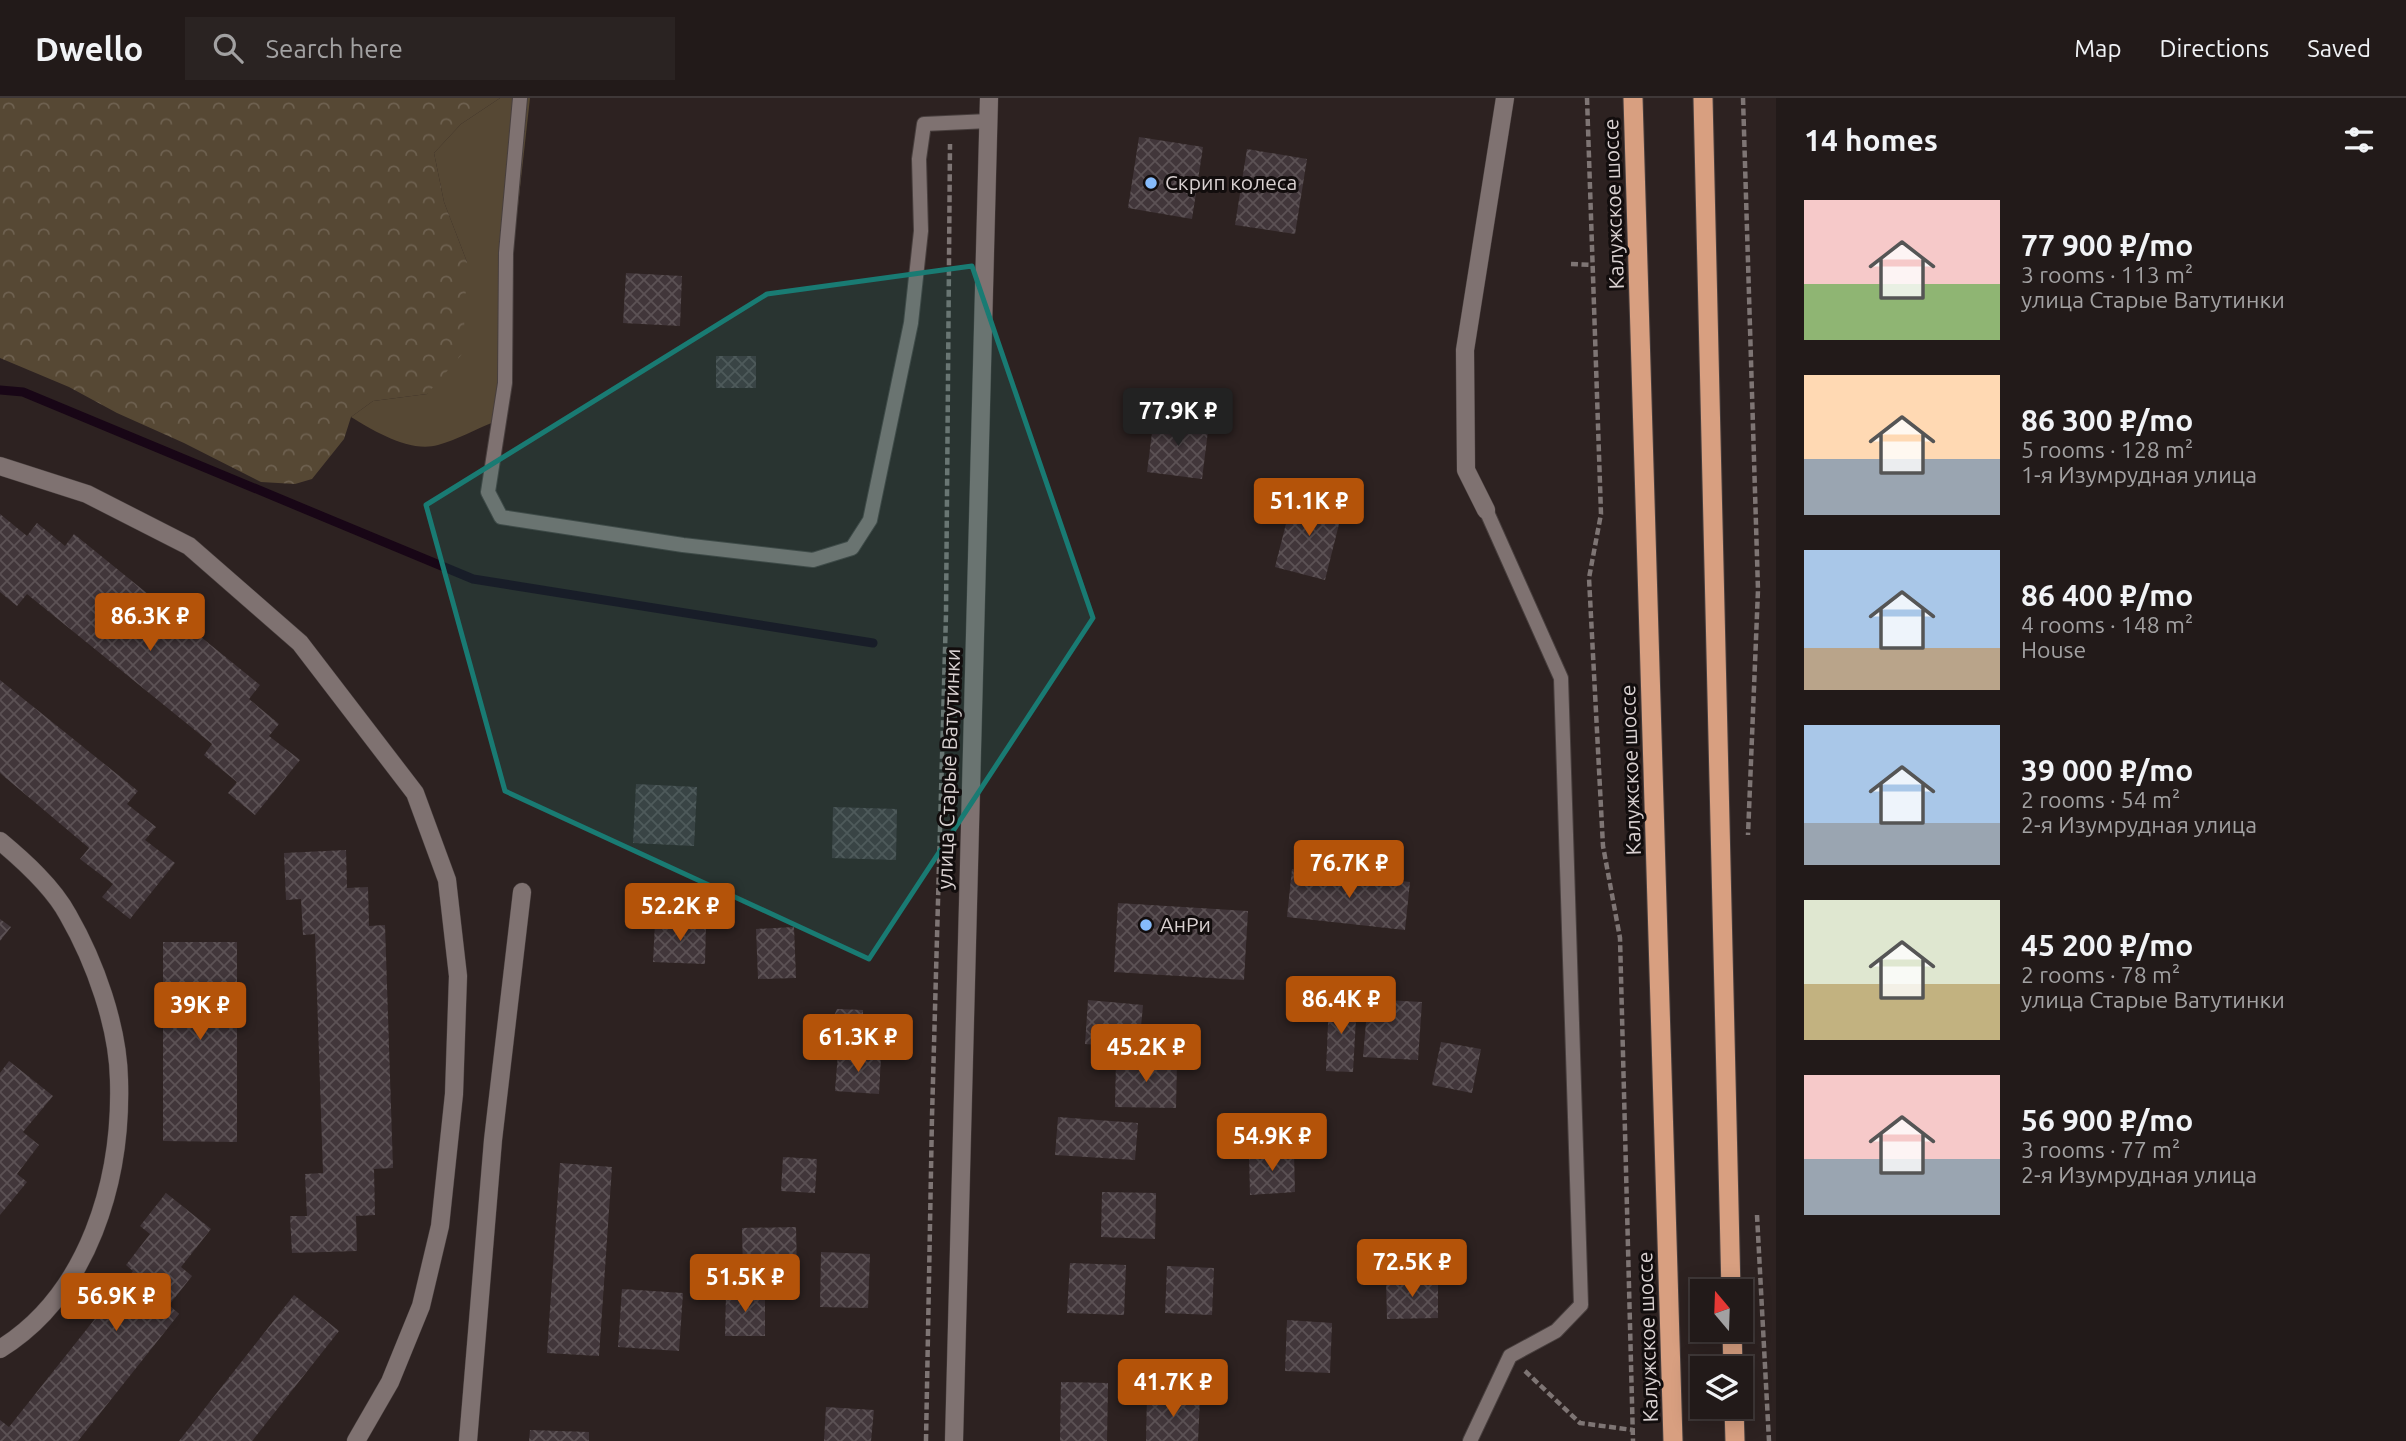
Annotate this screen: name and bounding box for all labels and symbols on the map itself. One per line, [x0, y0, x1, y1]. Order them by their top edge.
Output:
street label: Калужское шоссе [1598, 118, 1628, 290]
place label: Скрип колеса [1165, 170, 1297, 194]
marker: Скрип колеса [1143, 175, 1159, 191]
pin: 77.9K ₽ [1113, 388, 1243, 448]
pin: 51.1K ₽ [1244, 478, 1374, 538]
pin: 86.3K ₽ [85, 594, 215, 653]
street label: улица Старые Ватутинки [932, 648, 964, 890]
street label: Калужское шоссе [1615, 684, 1645, 856]
pin: 76.7K ₽ [1284, 840, 1414, 900]
pin: 52.2K ₽ [615, 884, 745, 943]
place label: АнРи [1160, 912, 1211, 936]
marker: АнРи [1138, 917, 1154, 933]
pin: 86.4K ₽ [1276, 976, 1406, 1036]
pin: 39K ₽ [151, 982, 249, 1042]
pin: 61.3K ₽ [793, 1014, 923, 1074]
pin: 45.2K ₽ [1081, 1024, 1211, 1084]
pin: 54.9K ₽ [1207, 1114, 1337, 1173]
pin: 72.5K ₽ [1347, 1240, 1477, 1299]
street label: Калужское шоссе [1632, 1251, 1662, 1423]
pin: 51.5K ₽ [680, 1254, 810, 1314]
pin: 56.9K ₽ [51, 1274, 181, 1333]
north arrow [1690, 1279, 1754, 1342]
pin: 41.7K ₽ [1108, 1360, 1238, 1419]

